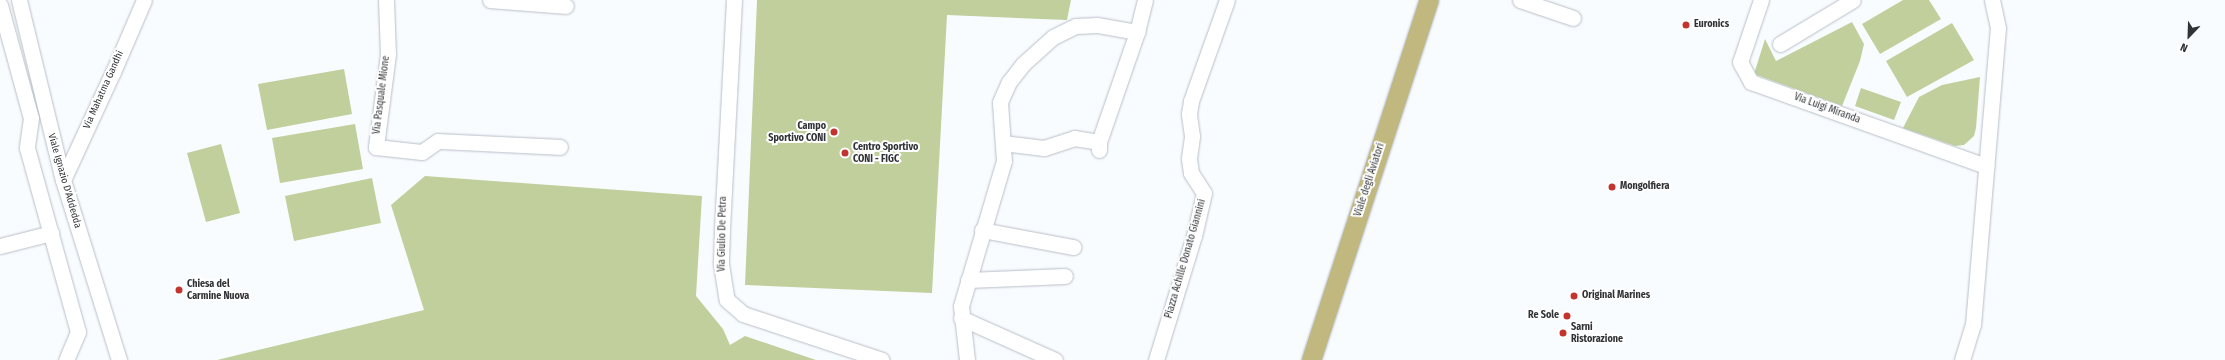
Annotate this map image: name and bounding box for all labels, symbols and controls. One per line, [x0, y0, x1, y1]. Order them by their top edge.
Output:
north arrow [2169, 16, 2209, 56]
place label: Euronics [1694, 19, 1729, 31]
marker: Euronics [1681, 20, 1691, 30]
text: N [2179, 40, 2190, 55]
street label: Via Mahatma Gandhi [81, 49, 127, 131]
street label: Via Pasquale Mione [371, 55, 393, 135]
street label: Via Luigi Miranda [1792, 91, 1862, 127]
place label: Campo Sportivo CONI [768, 120, 826, 144]
marker: Campo Sportivo CONI [829, 127, 839, 137]
street label: Viale Ignazio D'Addedda [45, 132, 83, 230]
place label: Centro Sportivo CONI - FIGC [853, 141, 918, 164]
street label: Viale degli Aviatori [1353, 142, 1387, 218]
marker: Centro Sportivo CONI - FIGC [840, 148, 850, 158]
place label: Mongolfiera [1620, 181, 1669, 193]
marker: Mongolfiera [1607, 182, 1617, 192]
street label: Via Giulio De Petra [716, 196, 730, 272]
street label: Piazza Achille Donato Giannini [1163, 198, 1209, 320]
place label: Chiesa del Carmine Nuova [187, 278, 249, 302]
marker: Chiesa del Carmine Nuova [174, 285, 184, 295]
place label: Original Marines [1582, 290, 1650, 302]
marker: Original Marines [1569, 291, 1579, 301]
place label: Re Sole [1528, 310, 1559, 322]
marker: Re Sole [1562, 311, 1572, 321]
place label: Sarni Ristorazione [1571, 321, 1623, 344]
marker: Sarni Ristorazione [1558, 328, 1568, 338]

